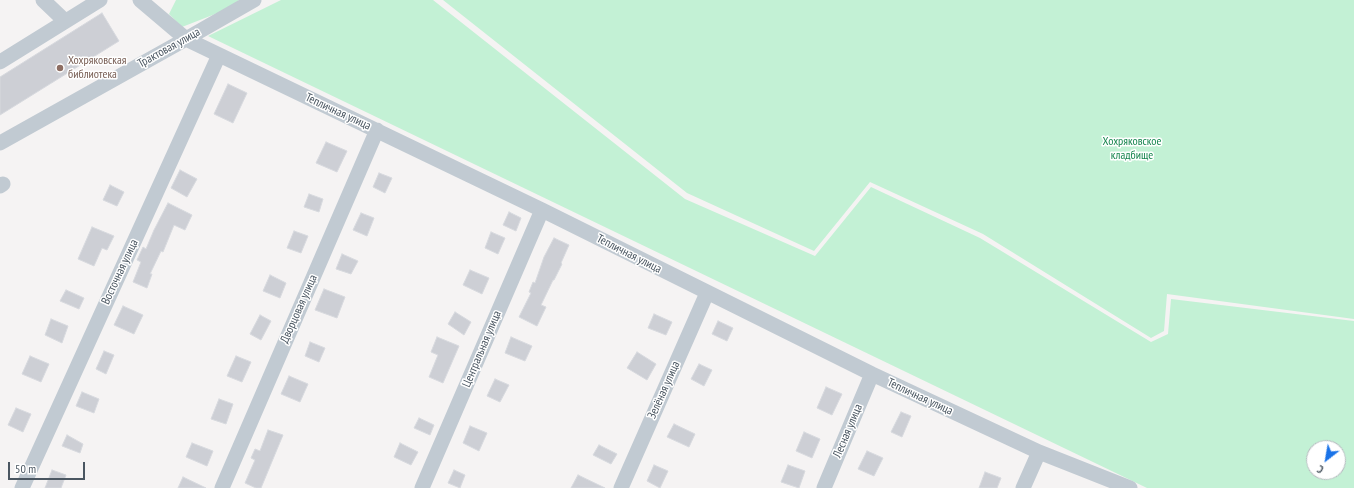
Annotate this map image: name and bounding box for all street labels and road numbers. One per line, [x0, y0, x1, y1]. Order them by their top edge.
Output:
street label: Трактовая улица [135, 25, 203, 71]
street label: Тепличная улица [303, 90, 373, 134]
street label: Тепличная улица [594, 231, 664, 277]
street label: Восточная улица [99, 237, 141, 307]
street label: Дворцовая улица [277, 272, 321, 346]
street label: Центральная улица [459, 309, 505, 389]
street label: Зелёная улица [645, 359, 683, 421]
street label: Тепличная улица [885, 375, 955, 419]
street label: Лесная улица [830, 402, 866, 460]

